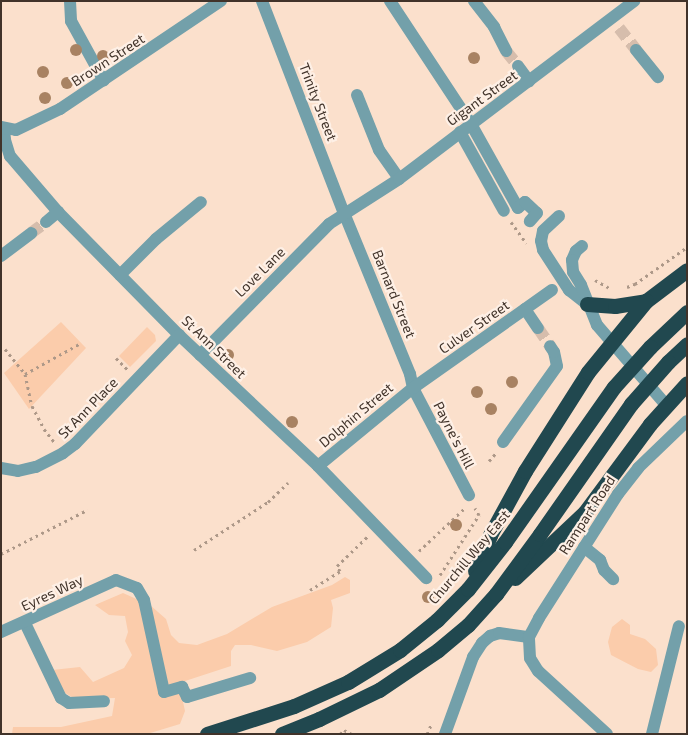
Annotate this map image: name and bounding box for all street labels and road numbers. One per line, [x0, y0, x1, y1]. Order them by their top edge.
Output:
street label: Brown Street [68, 30, 148, 90]
street label: Trinity Street [295, 61, 341, 143]
street label: Gigant Street [443, 67, 521, 129]
street label: Love Lane [232, 244, 288, 300]
street label: Barnard Street [369, 248, 419, 340]
street label: Culver Street [435, 297, 513, 357]
street label: St Ann Street [178, 312, 250, 382]
street label: St Ann Place [55, 374, 121, 442]
street label: Dolphin Street [316, 379, 396, 451]
street label: Payne's Hill [430, 399, 478, 471]
street label: Rampart Road [555, 472, 619, 558]
street label: Churchill Way East [424, 506, 514, 608]
street label: Eyres Way [18, 571, 86, 615]

